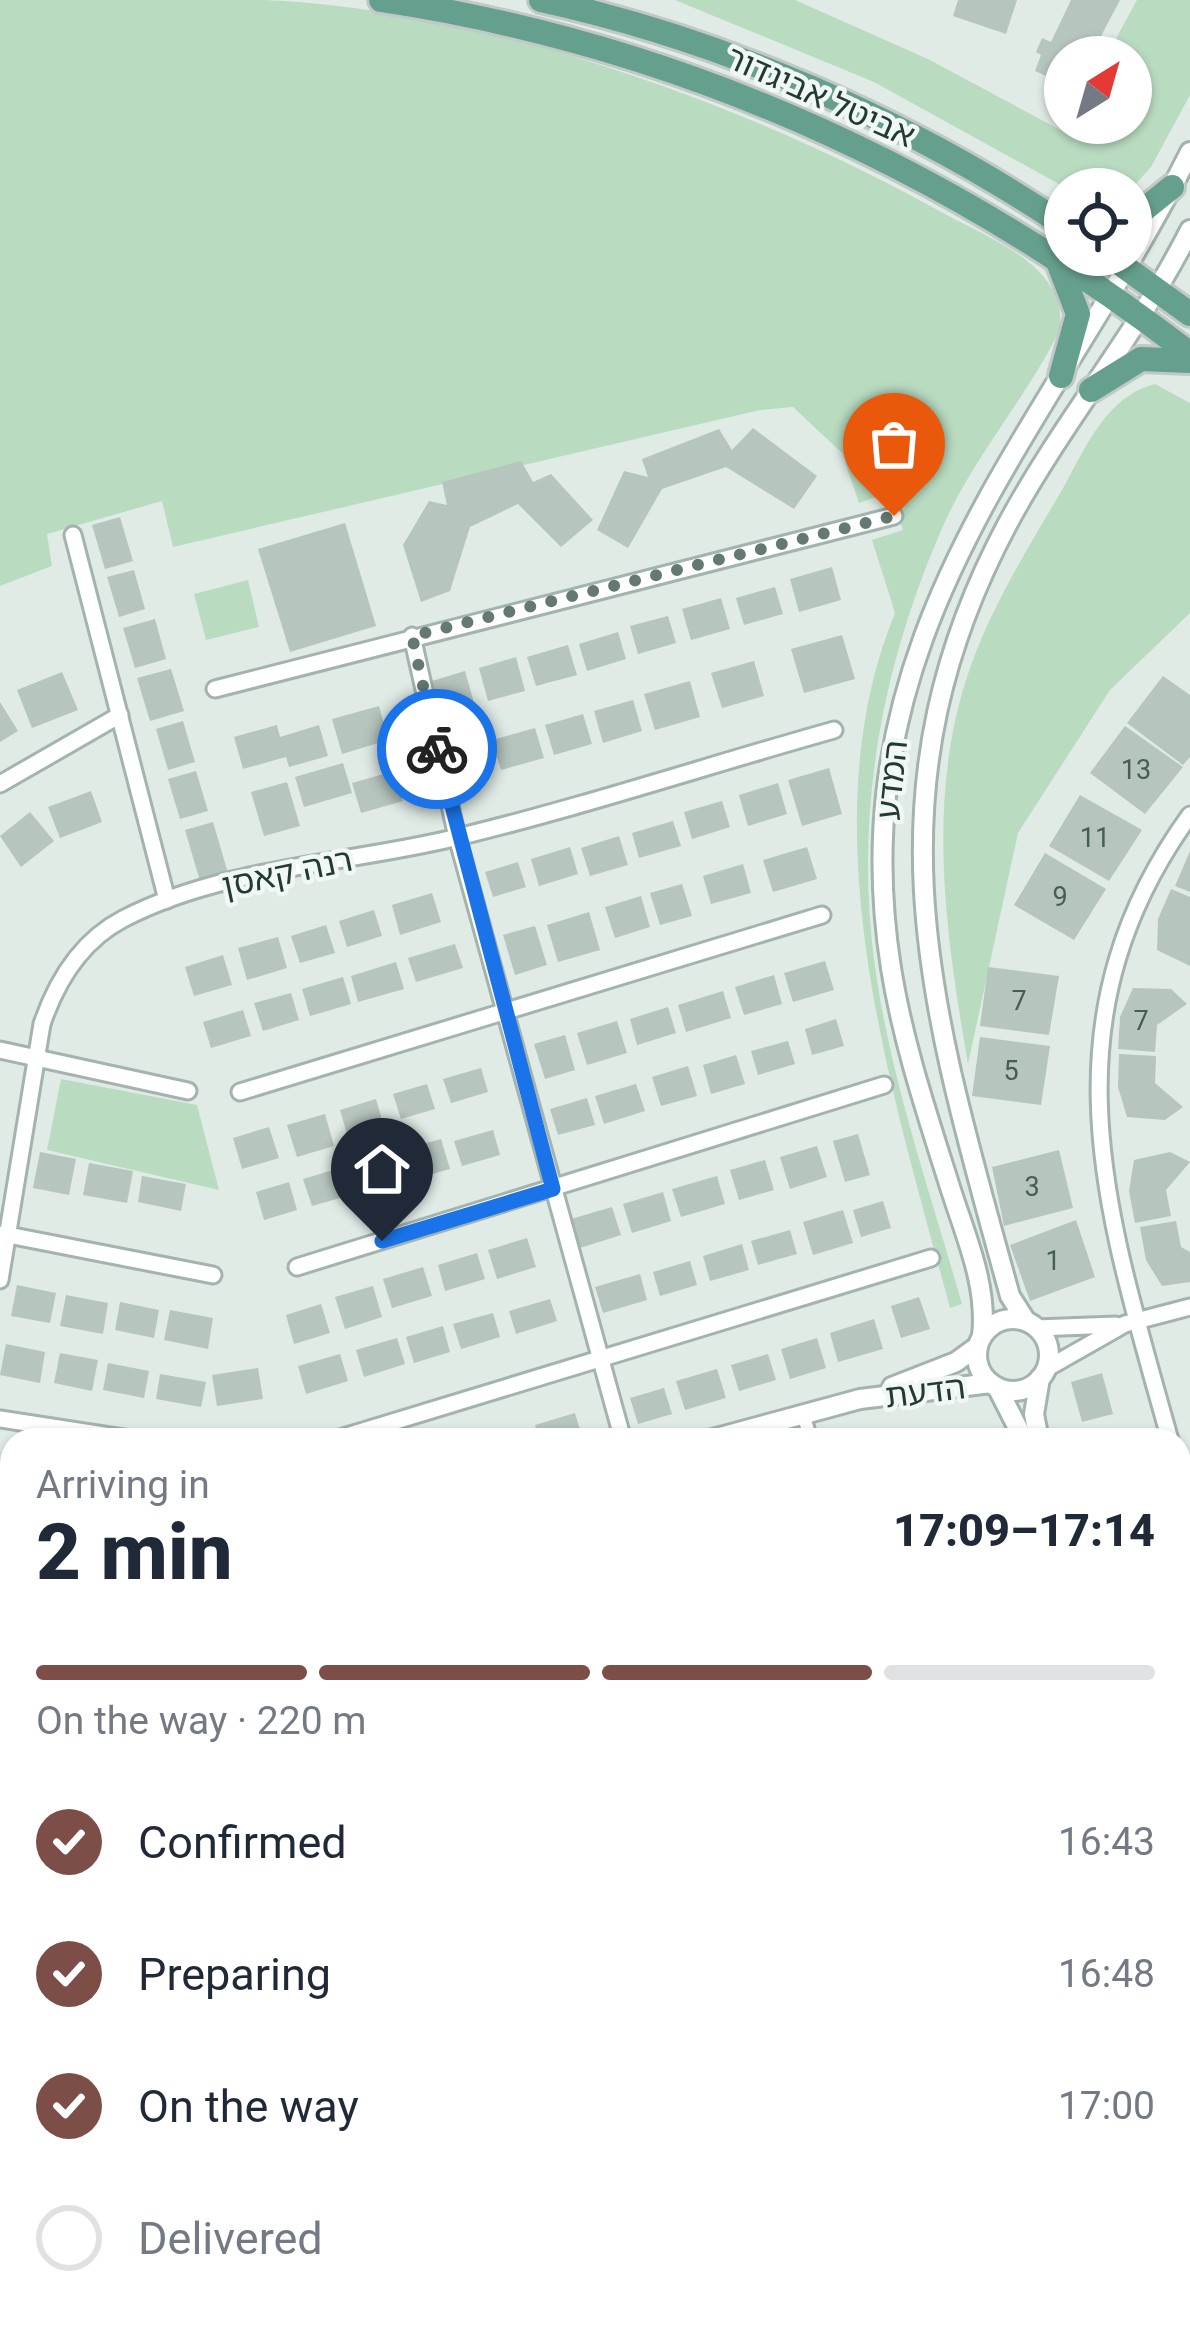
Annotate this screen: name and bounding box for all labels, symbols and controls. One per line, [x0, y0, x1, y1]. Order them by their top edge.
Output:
north arrow [1044, 36, 1152, 144]
map controls [1044, 36, 1152, 276]
street label: אביטל אביגדור [721, 38, 921, 155]
button: locate [1044, 168, 1152, 276]
pin [843, 393, 945, 516]
icon: bag [861, 411, 927, 477]
courier [377, 689, 497, 809]
icon: bike [404, 716, 470, 782]
street label: המדע [868, 738, 915, 822]
house number: 13 [1121, 754, 1151, 786]
house number: 11 [1080, 822, 1110, 854]
street label: רנה קאסן [218, 840, 356, 905]
house number: 9 [1052, 881, 1068, 913]
house number: 7 [1011, 985, 1027, 1017]
house number: 7 [1133, 1005, 1149, 1037]
house number: 5 [1003, 1055, 1019, 1087]
pin [331, 1118, 433, 1241]
icon: home [349, 1136, 415, 1202]
house number: 3 [1024, 1171, 1040, 1203]
house number: 1 [1045, 1245, 1061, 1277]
street label: הדעת [883, 1367, 968, 1416]
text: Arriving in [36, 1462, 210, 1508]
text: 17:09–17:14 [893, 1504, 1155, 1557]
text: 2 min [36, 1507, 233, 1598]
text: On the way · 220 m [36, 1698, 367, 1744]
icon: check [36, 1809, 102, 1875]
text: Confirmed [138, 1816, 347, 1869]
text: 16:43 [1058, 1819, 1155, 1865]
icon: check [36, 1941, 102, 2007]
text: Preparing [138, 1948, 331, 2001]
text: 16:48 [1058, 1951, 1155, 1997]
icon: check [36, 2073, 102, 2139]
text: On the way [138, 2080, 359, 2133]
text: 17:00 [1058, 2083, 1155, 2129]
text: Delivered [138, 2212, 323, 2265]

